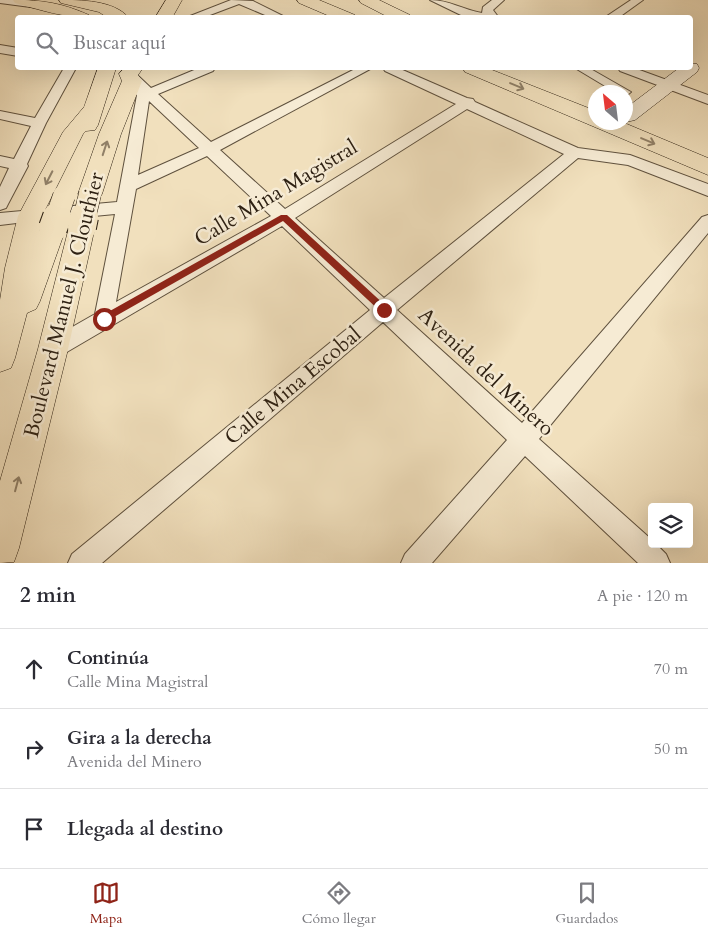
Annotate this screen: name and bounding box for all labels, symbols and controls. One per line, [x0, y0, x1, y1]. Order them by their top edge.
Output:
search box [15, 15, 693, 70]
icon: search [33, 29, 61, 57]
text: Buscar aquí [73, 30, 166, 56]
one-way arrow [509, 82, 524, 92]
north arrow [588, 85, 633, 130]
street label: Calle Mina Magistral [189, 133, 363, 253]
one-way arrow [640, 137, 655, 147]
one-way arrow [101, 140, 111, 156]
street label: Boulevard Manuel J. Clouthier [17, 169, 111, 441]
one-way arrow [44, 171, 54, 186]
route end [373, 299, 396, 322]
street label: Avenida del Minero [411, 301, 561, 443]
route start [93, 308, 116, 331]
street label: Calle Mina Escobal [219, 320, 367, 452]
one-way arrow [13, 477, 22, 493]
map controls [648, 503, 693, 548]
button: layers [648, 503, 693, 548]
text: 2 min [20, 581, 76, 610]
text: A pie · 120 m [597, 585, 688, 607]
text: Continúa [67, 645, 149, 671]
icon: ahead [20, 655, 48, 683]
text: 70 m [654, 658, 688, 680]
text: Calle Mina Magistral [67, 671, 208, 693]
text: Gira a la derecha [67, 725, 212, 751]
icon: right [20, 735, 48, 763]
text: 50 m [654, 738, 688, 760]
text: Avenida del Minero [67, 751, 202, 773]
icon: arrive [20, 815, 48, 843]
text: Llegada al destino [67, 816, 223, 842]
tab: Mapa [90, 879, 122, 928]
tab: Cómo llegar [302, 879, 376, 928]
tab: Guardados [555, 879, 618, 928]

